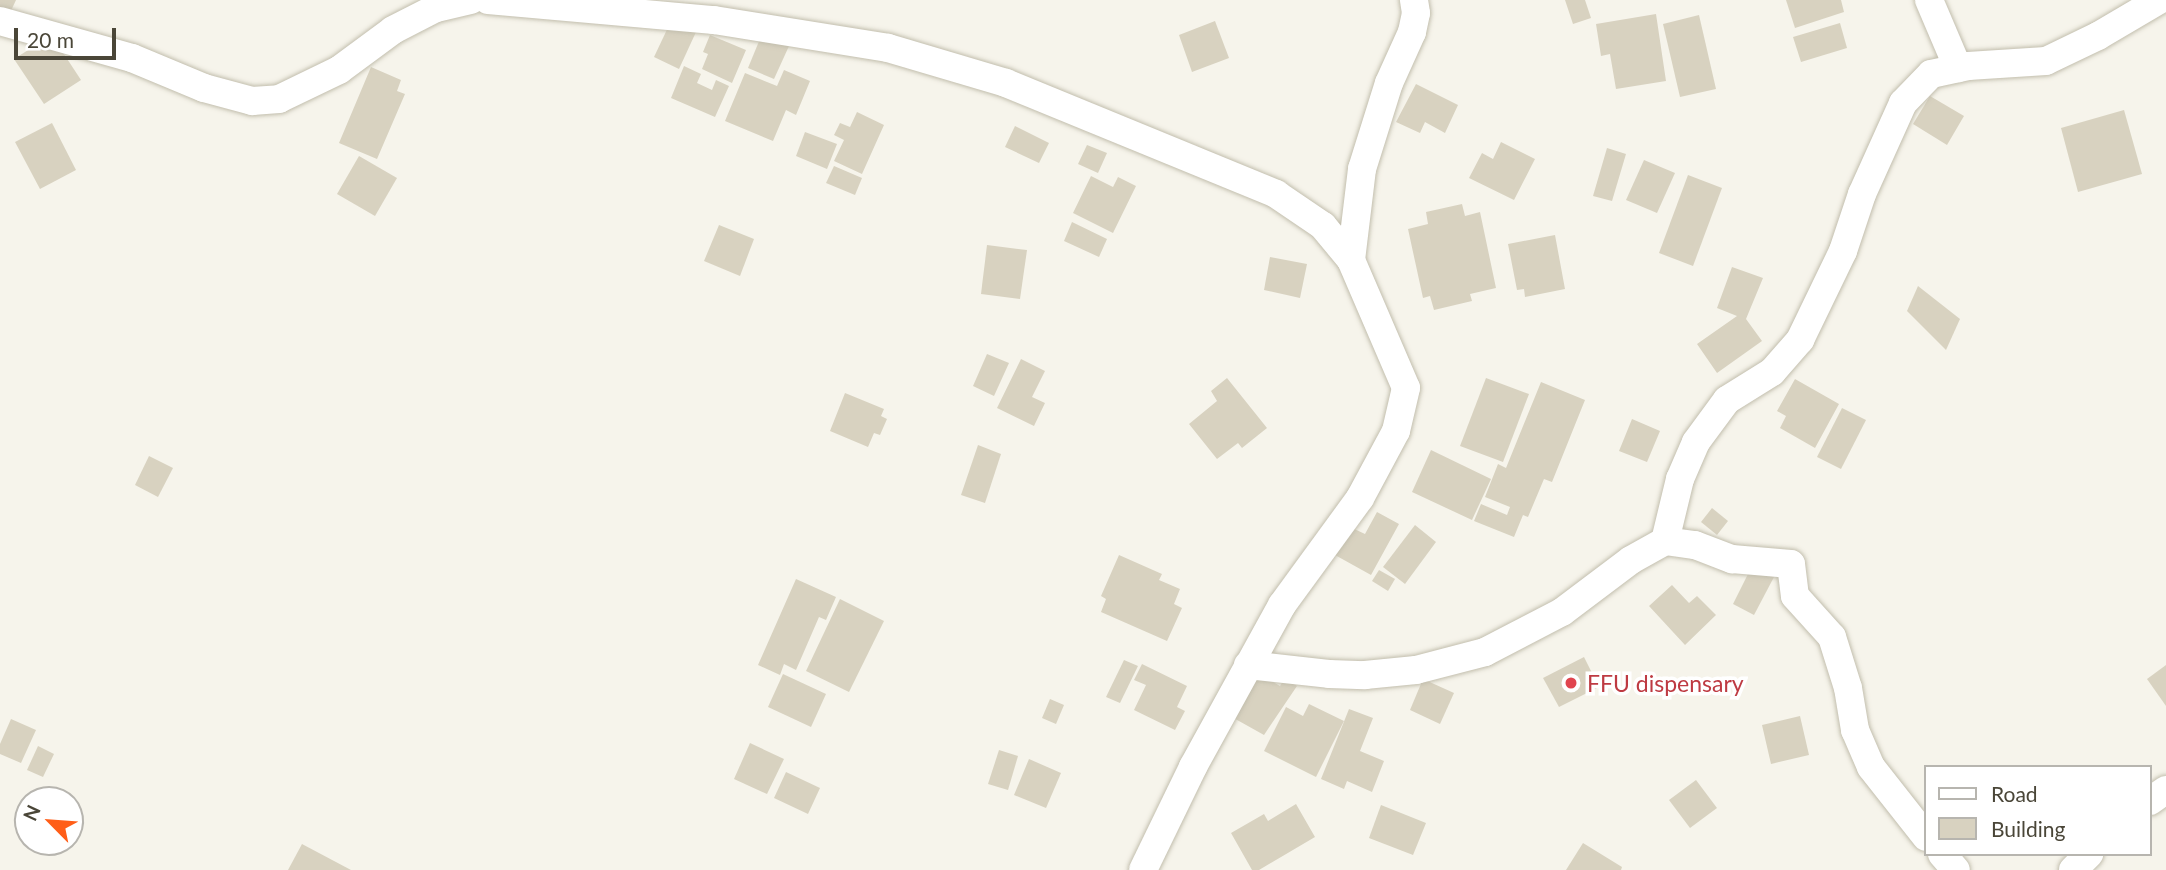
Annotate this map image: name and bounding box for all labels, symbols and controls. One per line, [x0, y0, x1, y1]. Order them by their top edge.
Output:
scale bar [18, 14, 119, 58]
text: 20 m [27, 27, 74, 52]
place label: FFU dispensary [1587, 669, 1744, 697]
marker: FFU dispensary [1561, 673, 1581, 693]
legend [1924, 765, 2152, 856]
text: Road [1991, 781, 2038, 806]
north arrow [14, 786, 84, 856]
text: N [18, 801, 45, 824]
text: Building [1991, 816, 2066, 841]

